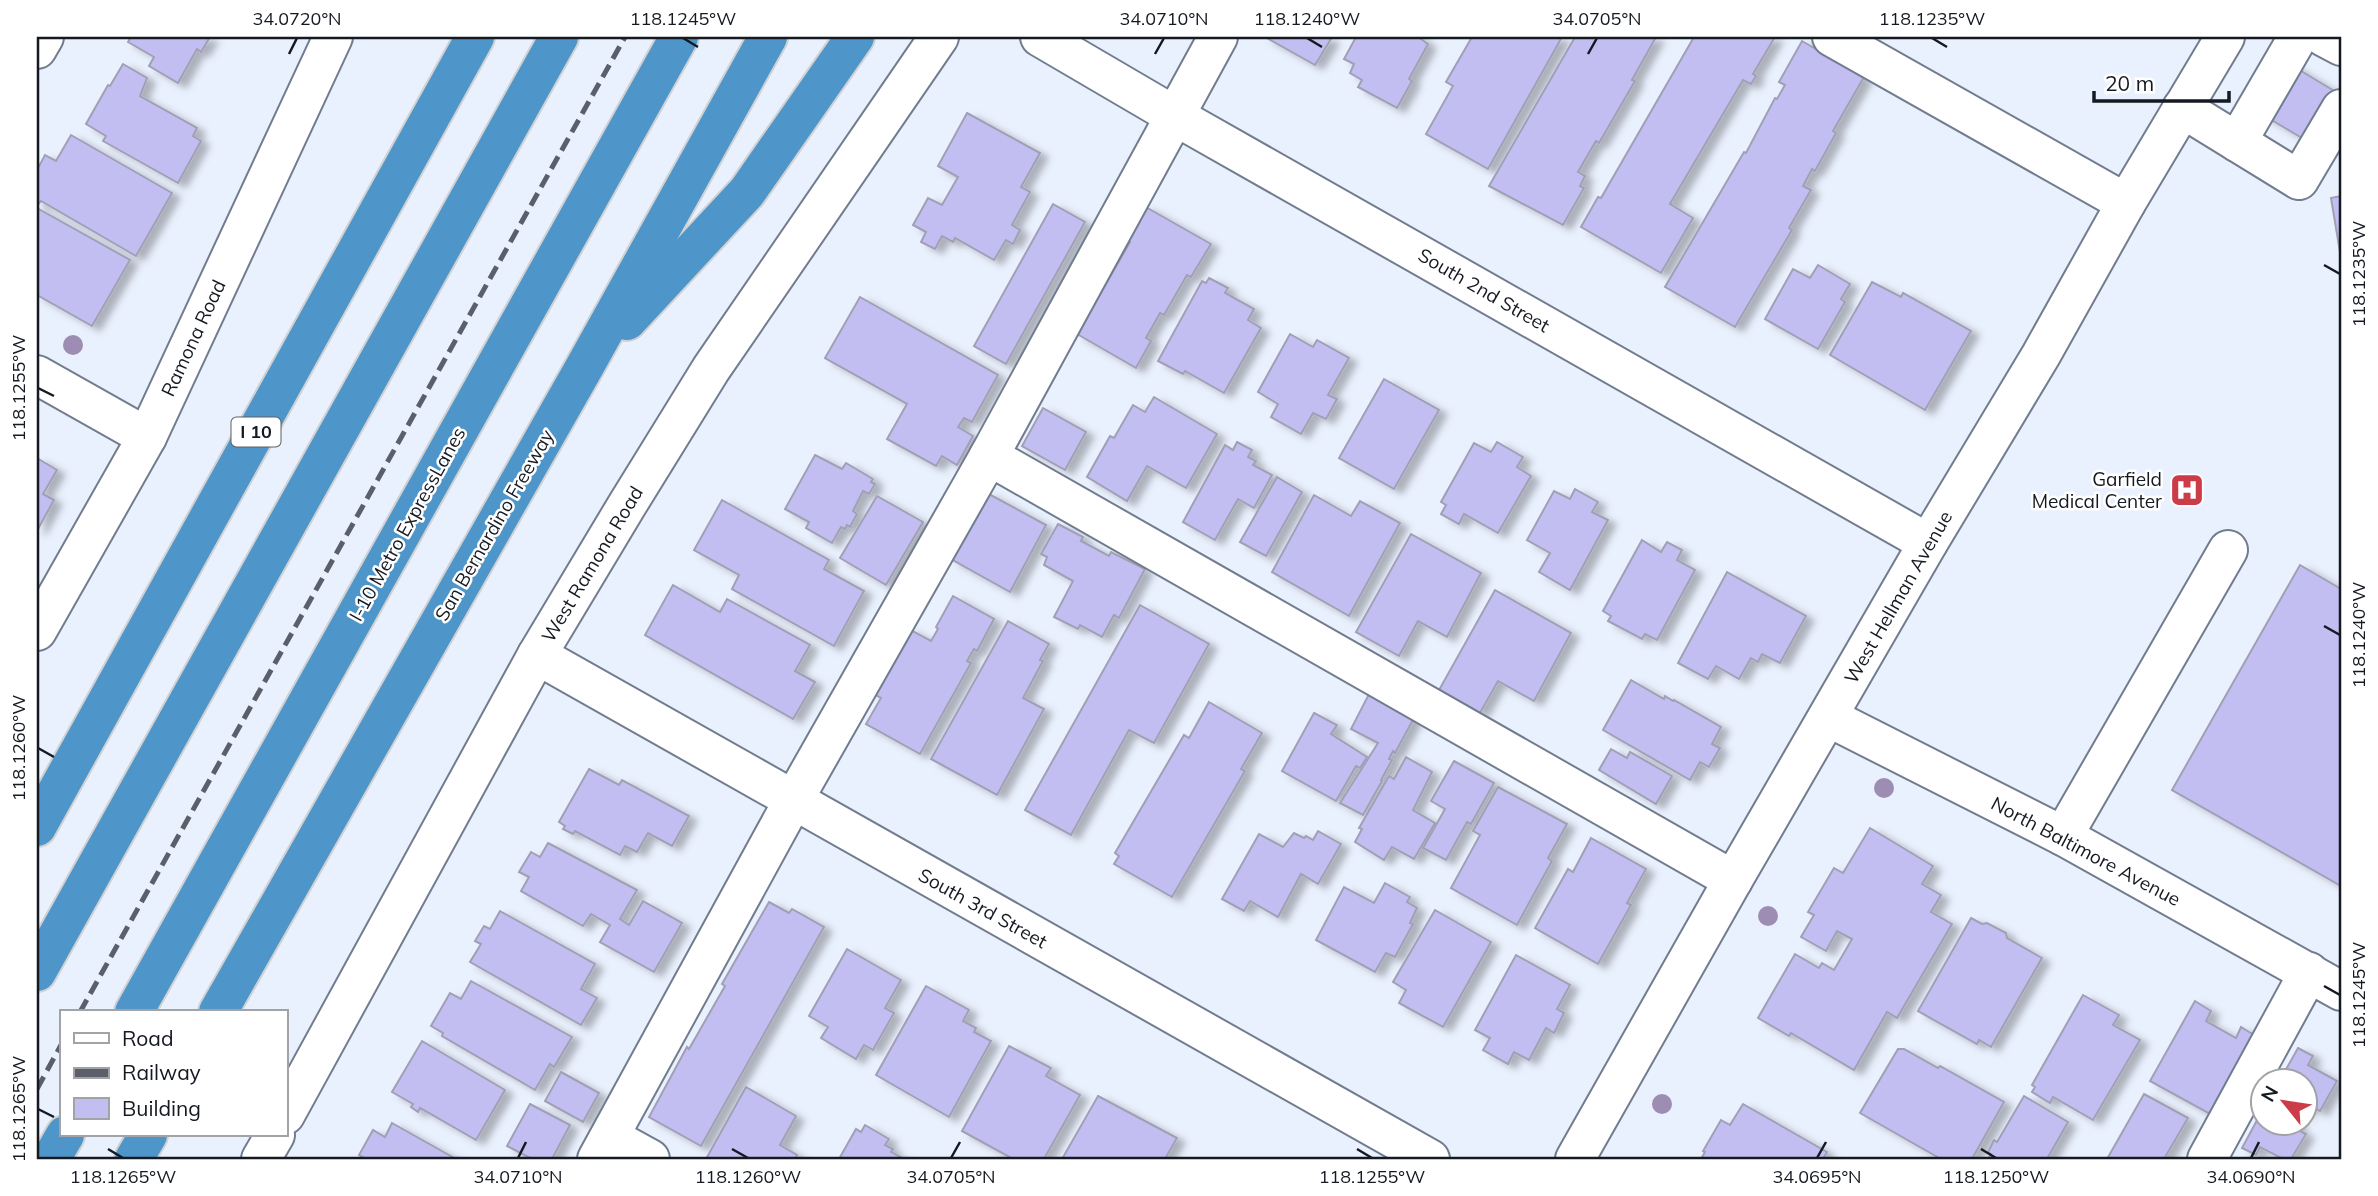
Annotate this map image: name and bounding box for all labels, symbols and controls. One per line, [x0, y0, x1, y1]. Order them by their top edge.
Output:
text: 34.0720°N [252, 7, 342, 30]
text: 118.1245°W [630, 7, 736, 30]
text: 34.0710°N [1119, 7, 1209, 30]
text: 118.1240°W [1254, 7, 1360, 30]
text: 34.0705°N [1552, 7, 1642, 30]
text: 118.1235°W [1879, 7, 1985, 30]
scale bar [2094, 60, 2229, 104]
text: 20 m [2105, 70, 2154, 96]
text: 118.1235°W [2347, 221, 2370, 327]
street label: South 2nd Street [1414, 243, 1554, 338]
street label: Ramona Road [155, 276, 231, 400]
text: 118.1255°W [7, 335, 30, 441]
road number: I 10 [232, 418, 280, 446]
street label: I-10 Metro ExpressLanes [344, 423, 470, 625]
street label: San Bernardino Freeway [429, 425, 559, 625]
place label: Garfield Medical Center [2032, 467, 2162, 513]
hospital icon: Garfield Medical Center [2168, 471, 2206, 509]
street label: West Ramona Road [536, 482, 648, 646]
street label: West Hellman Avenue [1839, 506, 1957, 688]
text: 118.1240°W [2347, 582, 2370, 688]
text: 118.1260°W [7, 695, 30, 801]
street label: North Baltimore Avenue [1987, 791, 2185, 911]
street label: South 3rd Street [914, 863, 1052, 953]
text: 118.1245°W [2347, 942, 2370, 1048]
legend [60, 1010, 287, 1136]
text: Road [122, 1025, 173, 1051]
text: 118.1265°W [7, 1056, 30, 1162]
text: Railway [122, 1059, 201, 1085]
north arrow [2248, 1066, 2318, 1136]
text: N [2255, 1081, 2283, 1106]
text: Building [122, 1095, 201, 1121]
text: 118.1265°W [70, 1165, 176, 1188]
text: 34.0710°N [473, 1165, 563, 1188]
text: 118.1260°W [695, 1165, 801, 1188]
text: 34.0705°N [906, 1165, 996, 1188]
text: 118.1255°W [1319, 1165, 1425, 1188]
text: 34.0695°N [1772, 1165, 1862, 1188]
text: 118.1250°W [1943, 1165, 2049, 1188]
text: 34.0690°N [2206, 1165, 2296, 1188]

